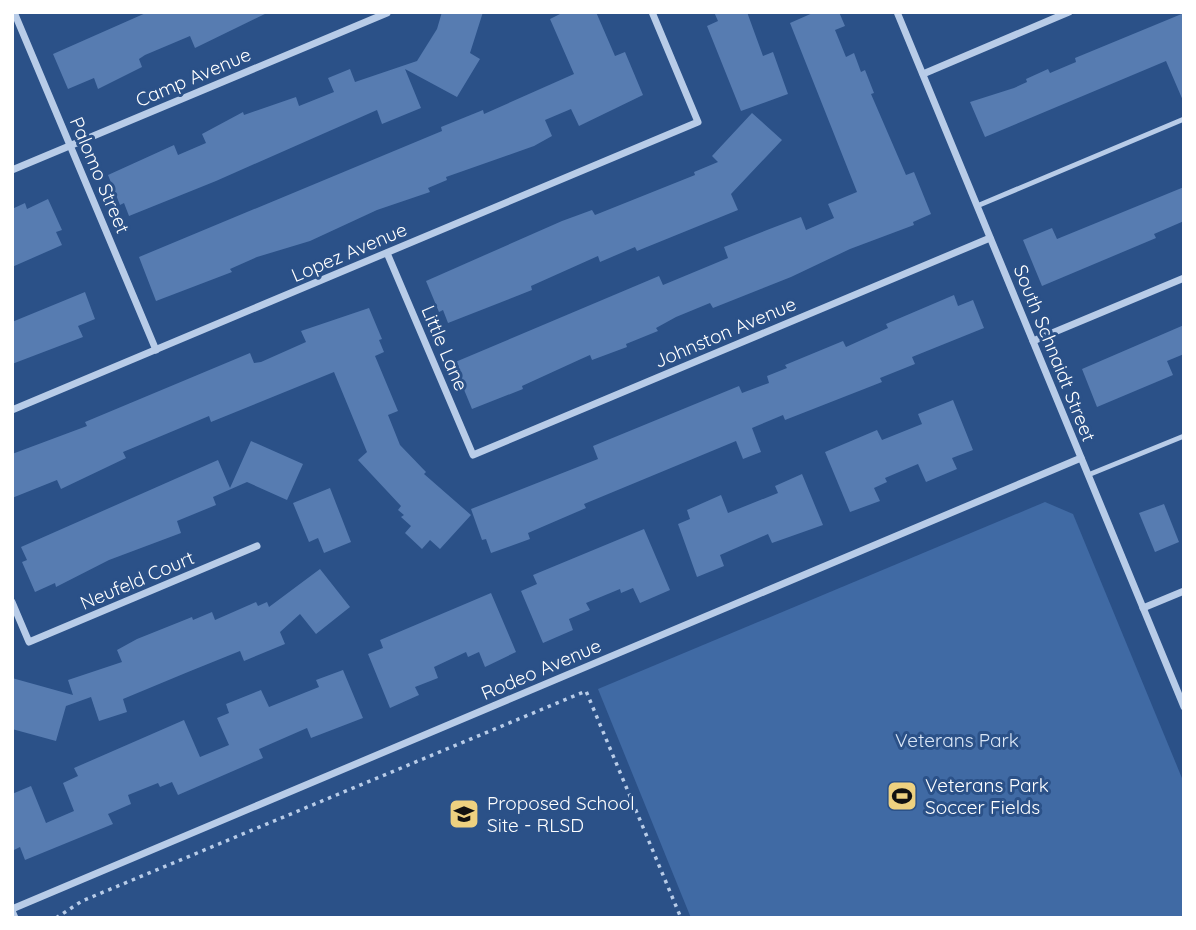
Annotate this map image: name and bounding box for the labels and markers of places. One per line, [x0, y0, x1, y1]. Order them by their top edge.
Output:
place label: Veterans Park Soccer Fields [925, 773, 1049, 819]
sports icon: Veterans Park Soccer Fields [885, 779, 919, 813]
place label: Proposed School Site - RLSD [487, 791, 635, 837]
school or university icon: Proposed School Site - RLSD [447, 797, 481, 831]

